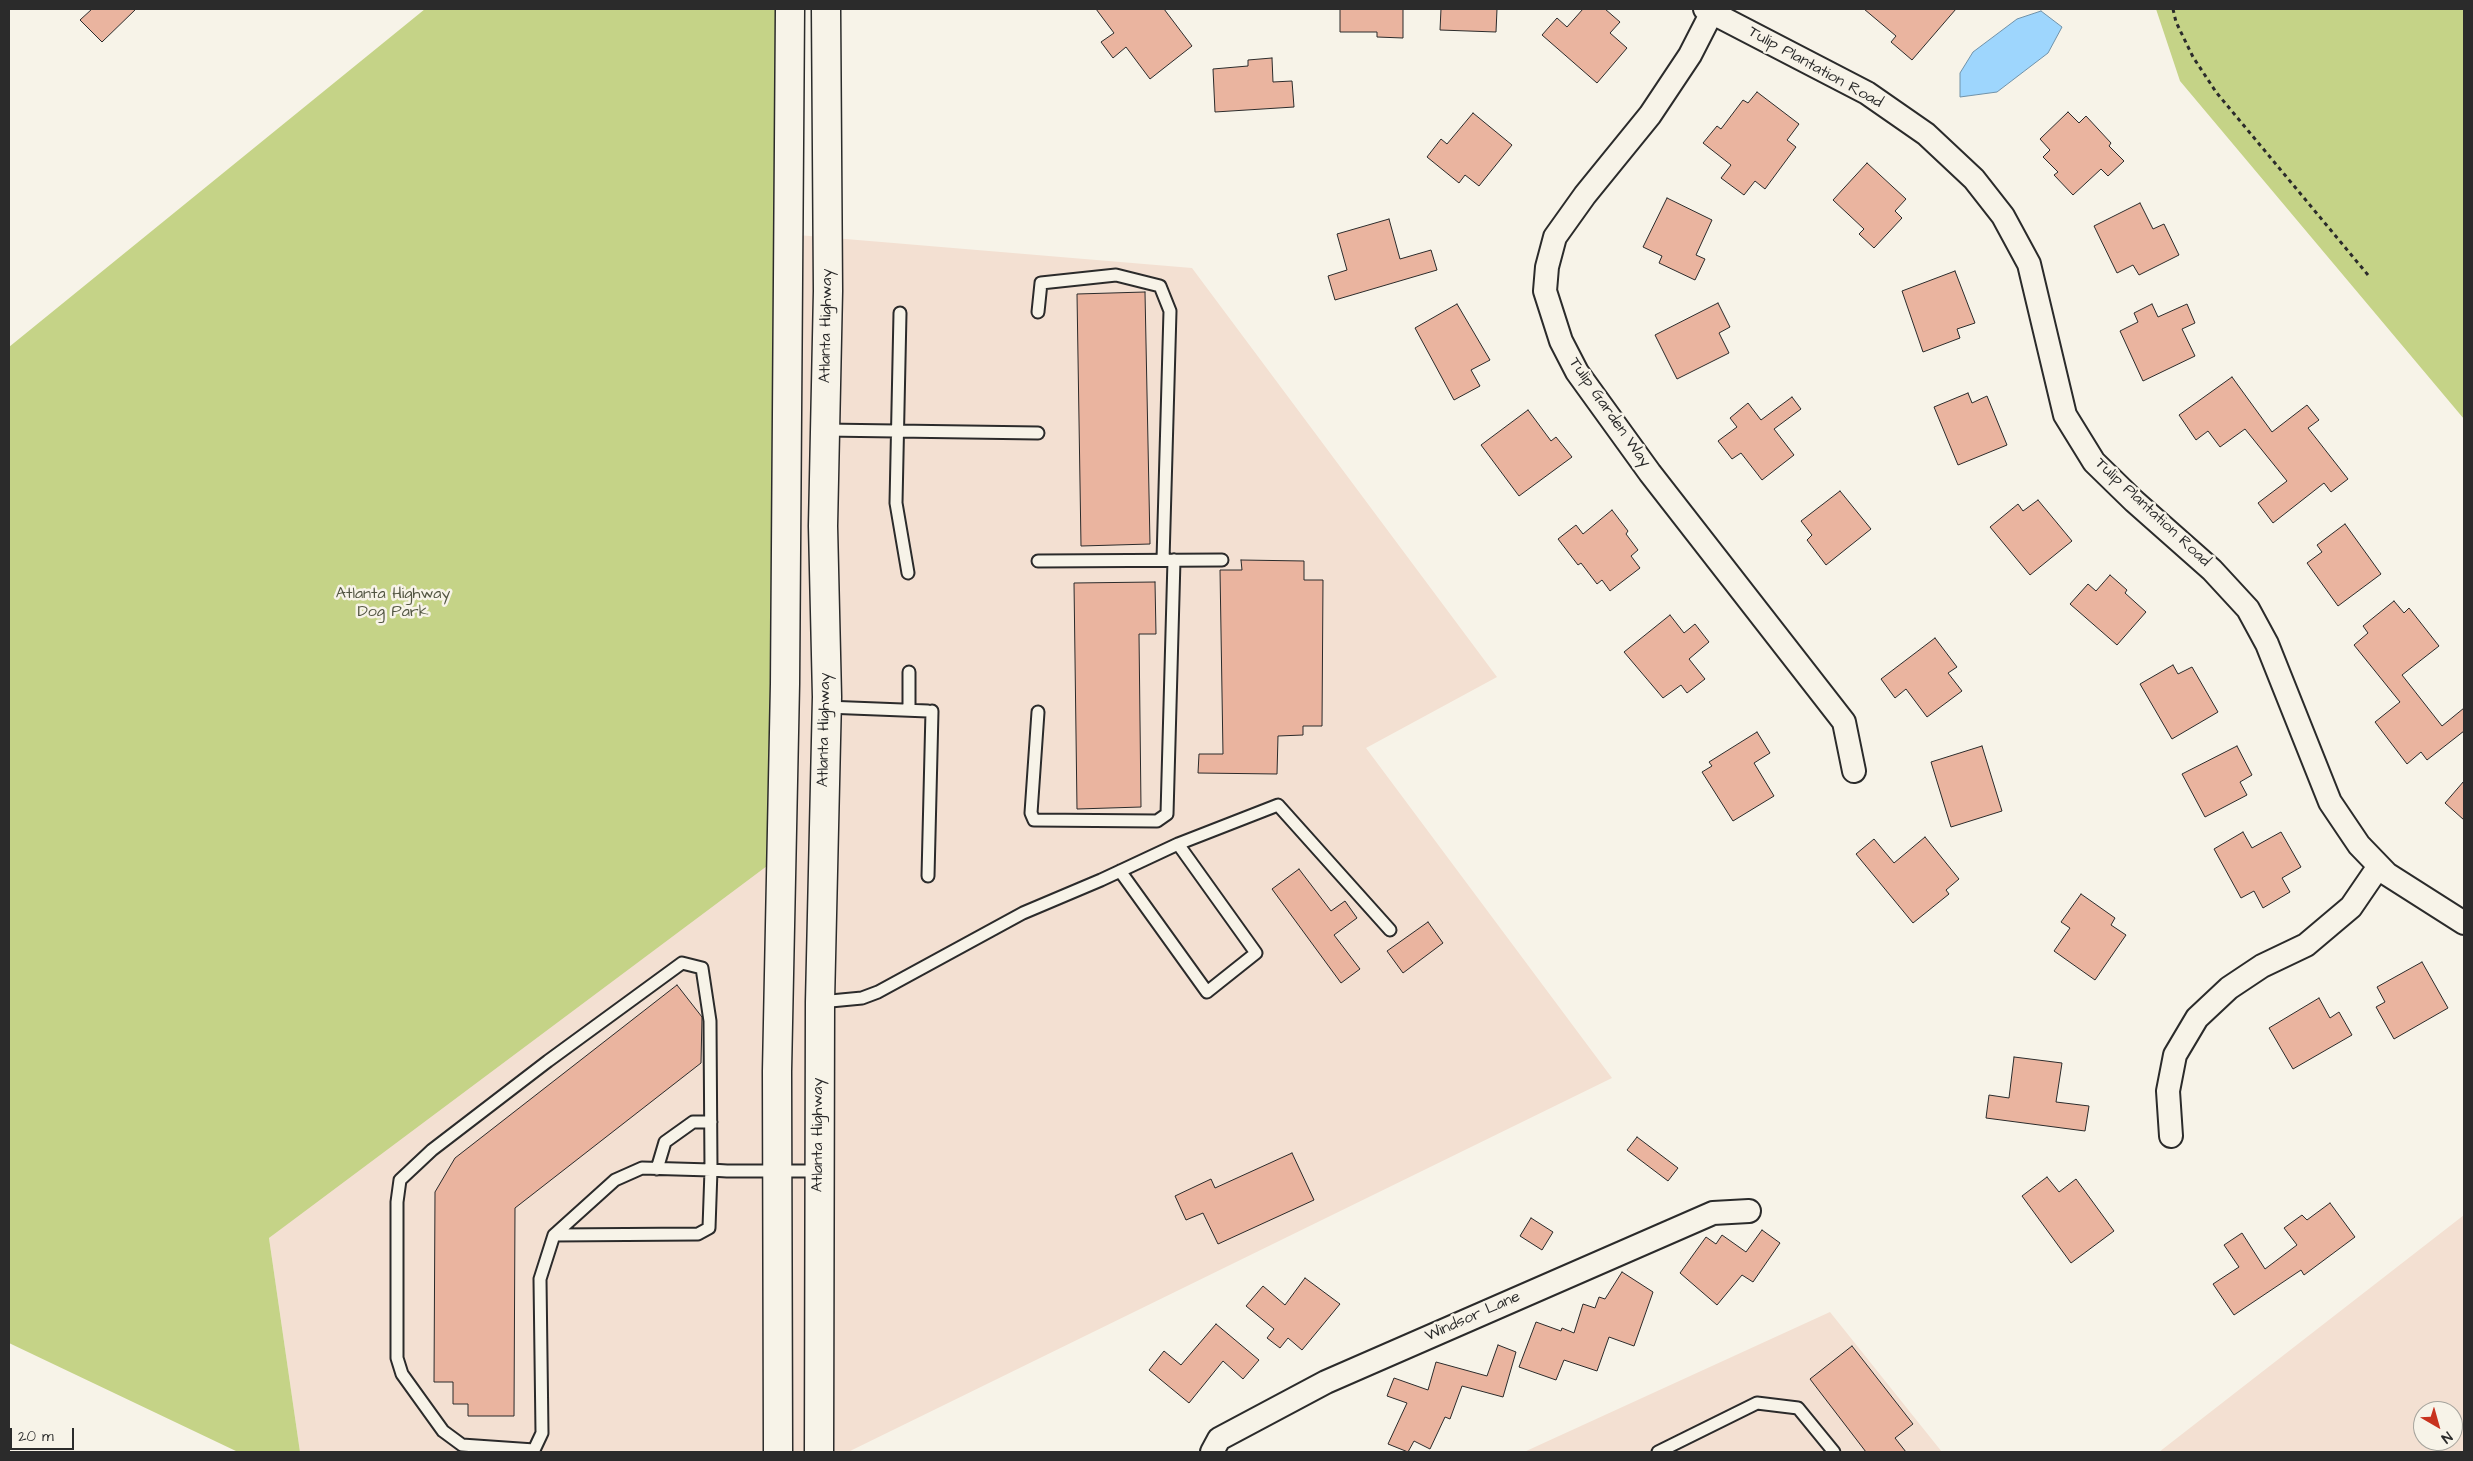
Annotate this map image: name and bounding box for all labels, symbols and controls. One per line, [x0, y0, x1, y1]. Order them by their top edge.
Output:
street label: Tulip Plantation Road [1744, 23, 1886, 113]
street label: Atlanta Highway [816, 269, 838, 383]
street label: Tulip Garden Way [1564, 354, 1654, 472]
street label: Tulip Plantation Road [2090, 455, 2214, 571]
park label: Atlanta Highway Dog Park [336, 585, 450, 623]
street label: Atlanta Highway [814, 673, 836, 787]
street label: Atlanta Highway [809, 1078, 829, 1192]
street label: Windsor Lane [1423, 1288, 1523, 1346]
north arrow [2413, 1401, 2463, 1451]
scale bar [12, 1418, 76, 1450]
text: 20 m [18, 1426, 54, 1447]
text: N [2437, 1426, 2456, 1448]

